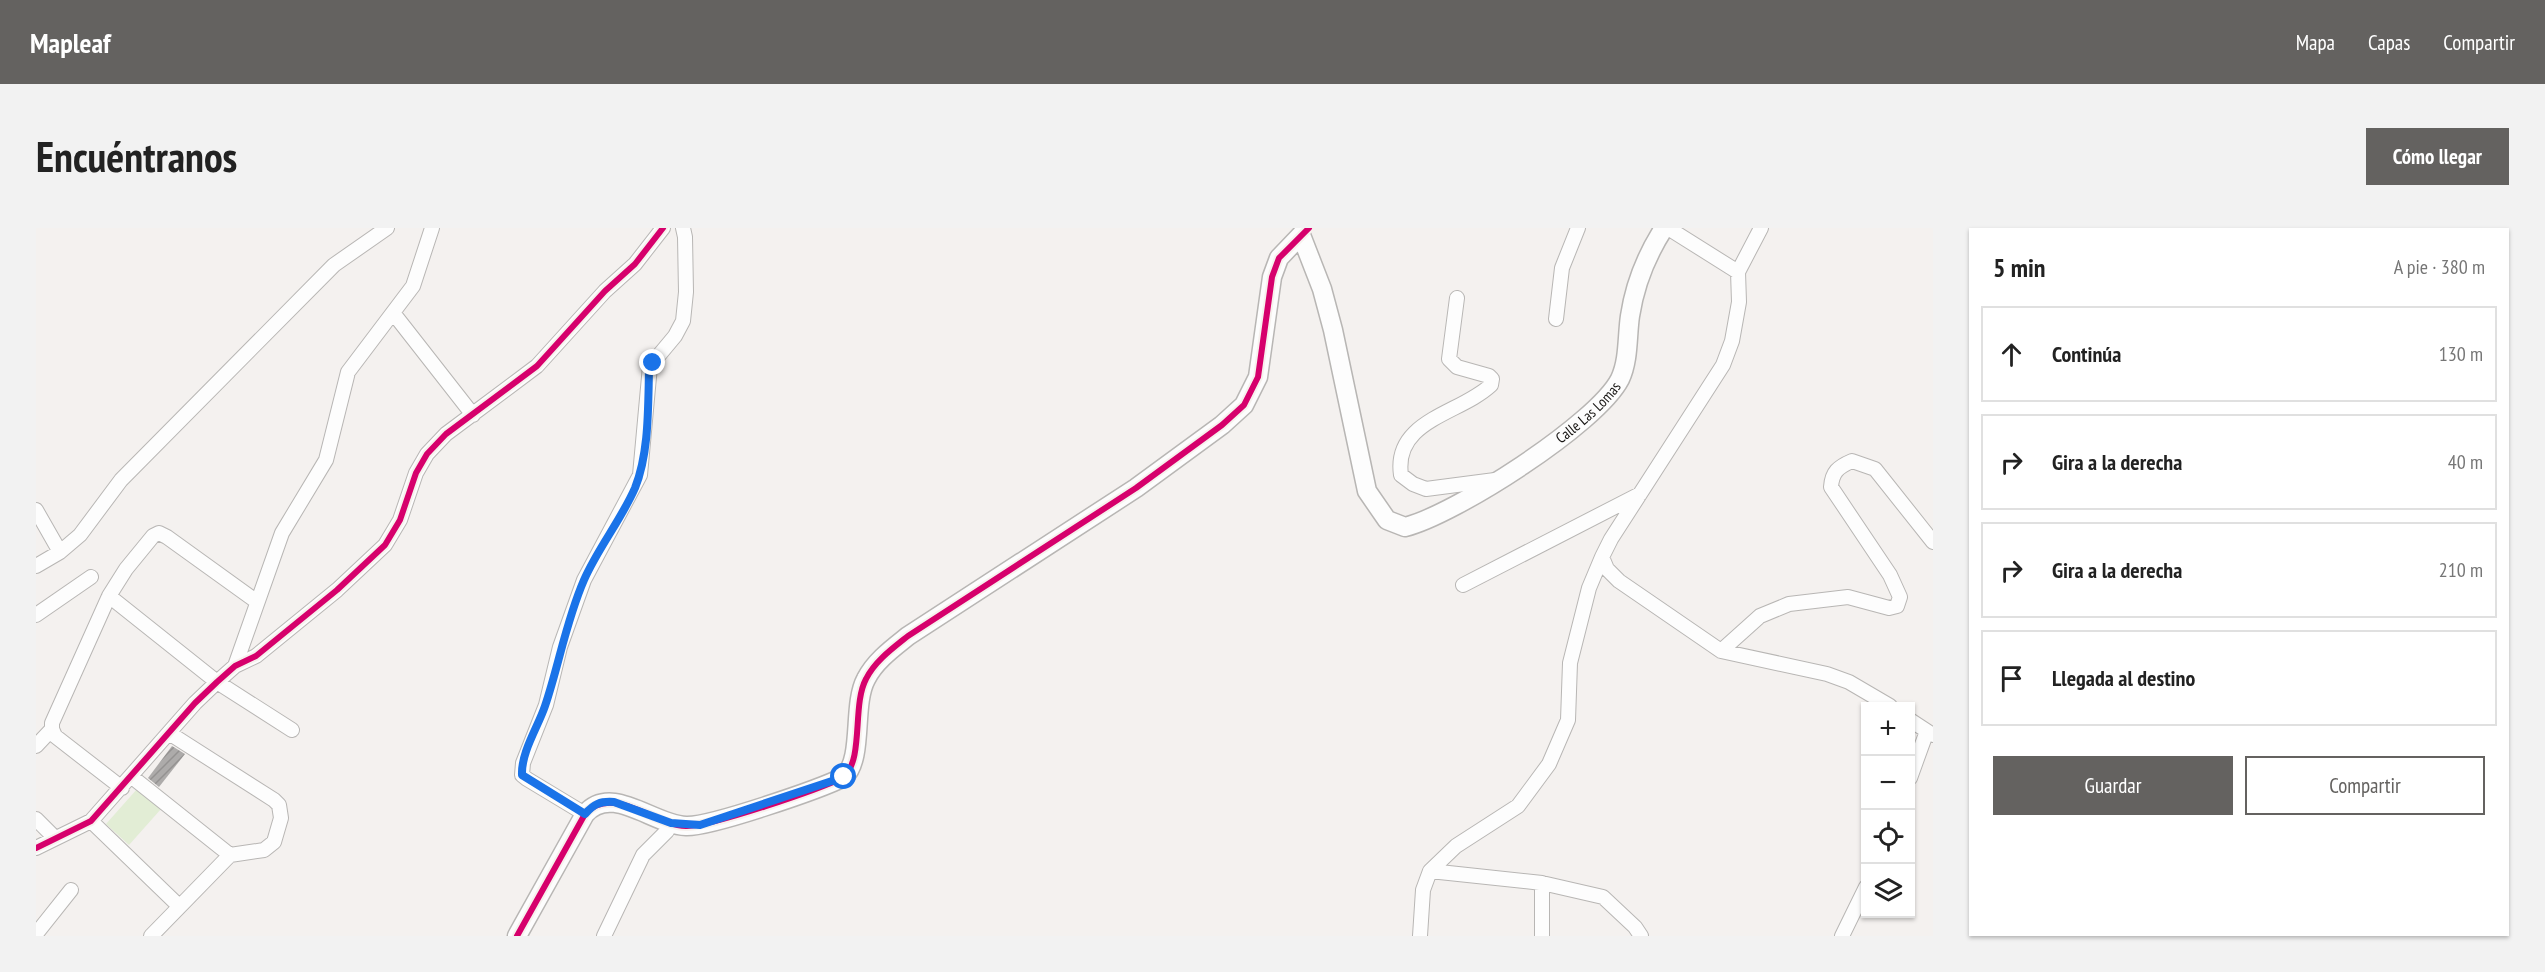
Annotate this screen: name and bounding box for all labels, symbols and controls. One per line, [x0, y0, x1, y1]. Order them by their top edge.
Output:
text: Mapleaf [30, 24, 111, 61]
text: Mapa [2296, 29, 2335, 56]
text: Capas [2368, 29, 2410, 56]
text: Compartir [2443, 29, 2515, 56]
button: Cómo llegar [2366, 128, 2509, 185]
text: Encuéntranos [36, 129, 237, 184]
text: 5 min [1993, 251, 2046, 284]
text: A pie · 380 m [2394, 254, 2485, 280]
icon: ahead [1995, 338, 2028, 371]
text: Continúa [2052, 340, 2121, 368]
text: 130 m [2439, 341, 2483, 367]
route end [639, 349, 665, 375]
street label: Calle Las Lomas [1552, 378, 1625, 447]
icon: right [1995, 446, 2028, 479]
text: Gira a la derecha [2052, 448, 2182, 476]
text: 40 m [2448, 449, 2483, 475]
icon: right [1995, 554, 2028, 587]
text: Gira a la derecha [2052, 556, 2182, 584]
text: 210 m [2439, 557, 2483, 583]
icon: arrive [1995, 662, 2028, 695]
text: Llegada al destino [2052, 664, 2195, 692]
map controls [1861, 702, 1915, 918]
button: + [1861, 702, 1915, 756]
button: − [1861, 756, 1915, 810]
button: Guardar [1993, 756, 2233, 815]
button: Compartir [2245, 756, 2485, 815]
route start [830, 763, 856, 789]
button: locate [1861, 810, 1915, 864]
button: layers [1861, 864, 1915, 918]

